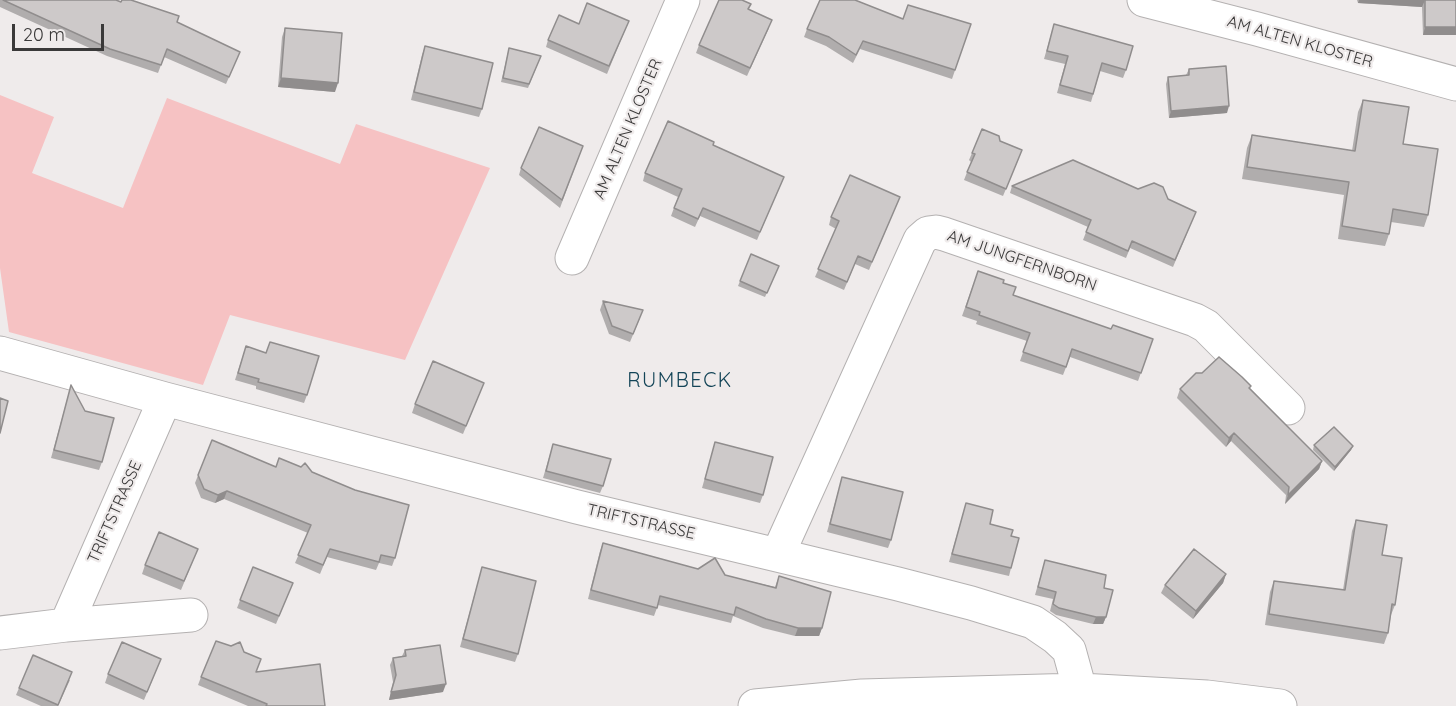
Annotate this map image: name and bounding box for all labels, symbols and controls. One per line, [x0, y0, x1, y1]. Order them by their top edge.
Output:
scale bar [15, 12, 106, 50]
street label: AM ALTEN KLOSTER [1225, 12, 1375, 72]
text: 20 m [23, 23, 65, 46]
street label: AM ALTEN KLOSTER [590, 56, 666, 202]
street label: AM JUNGFERNBORN [945, 226, 1099, 296]
district label: RUMBECK [627, 369, 733, 393]
street label: TRIFTSTRASSE [84, 458, 146, 566]
street label: TRIFTSTRASSE [585, 500, 697, 544]

